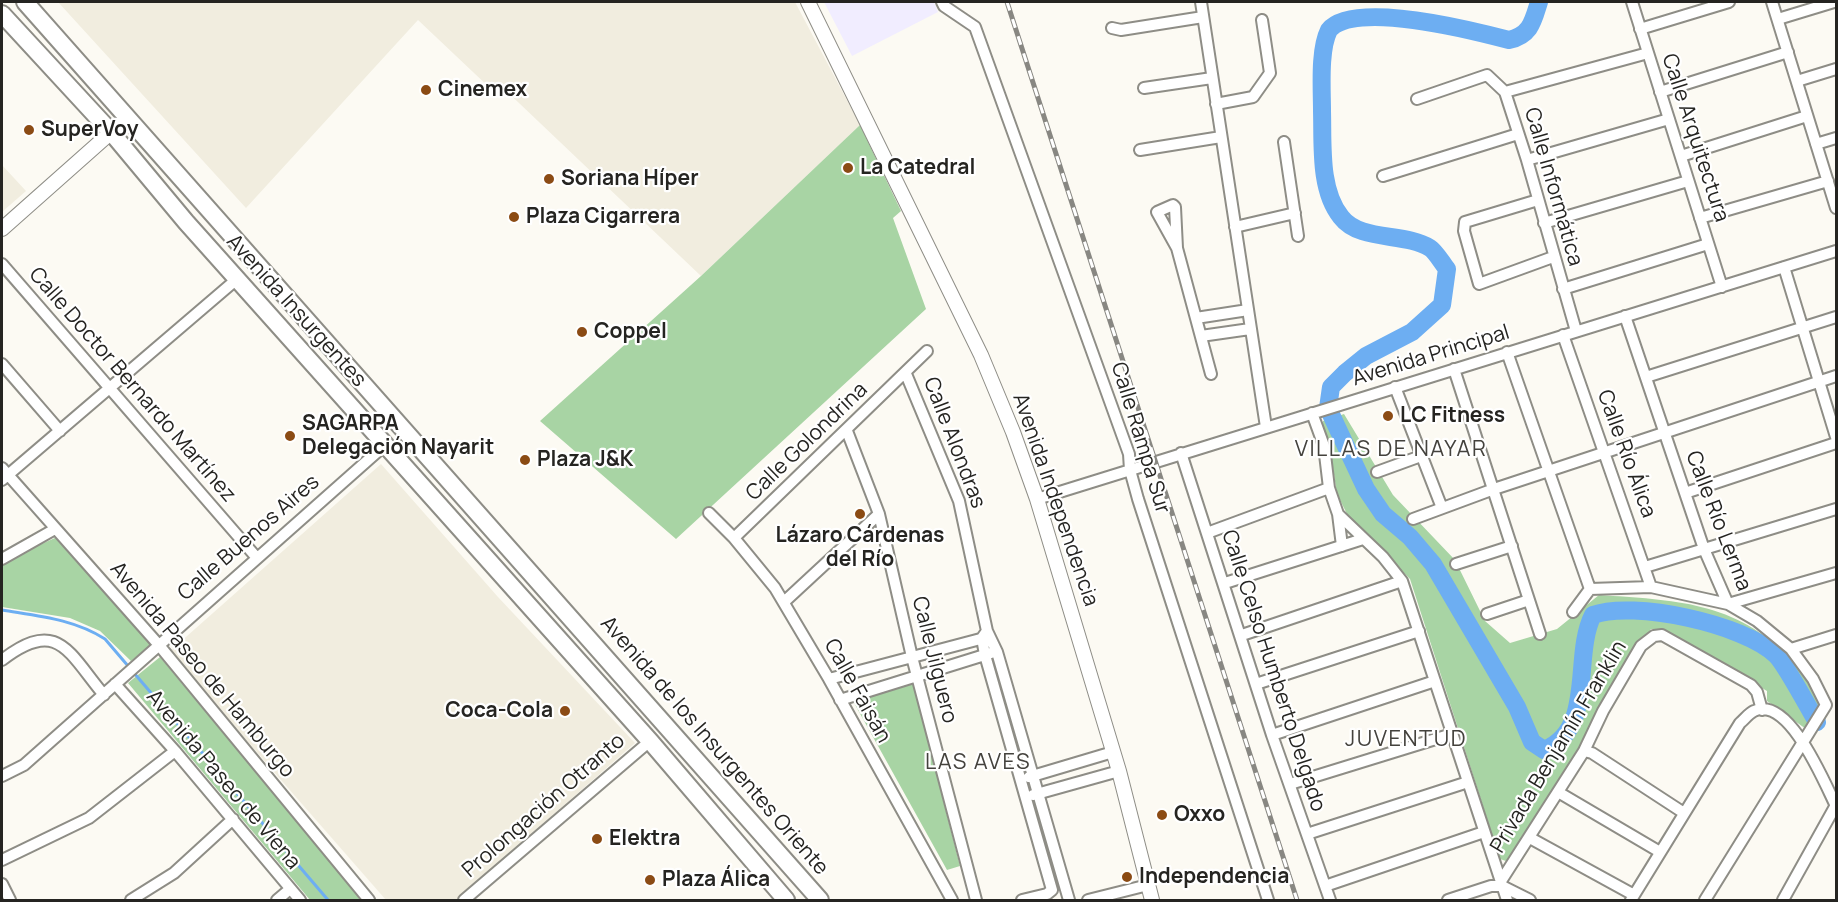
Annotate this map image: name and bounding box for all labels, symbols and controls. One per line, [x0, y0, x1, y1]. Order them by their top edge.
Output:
street label: Calle Arquitectura [1656, 51, 1734, 225]
place label: Cinemex [438, 77, 527, 103]
marker: Cinemex [419, 83, 433, 97]
street label: Calle Informática [1518, 105, 1588, 269]
place label: SuperVoy [41, 117, 138, 143]
marker: SuperVoy [22, 123, 36, 137]
place label: La Catedral [860, 155, 975, 181]
marker: La Catedral [841, 161, 855, 175]
place label: Soriana Híper [561, 166, 699, 192]
marker: Soriana Híper [542, 172, 556, 186]
place label: Plaza Cigarrera [526, 204, 680, 230]
marker: Plaza Cigarrera [507, 210, 521, 224]
street label: Avenida Insurgentes [221, 230, 371, 392]
street label: Calle Doctor Bernardo Martínez [23, 263, 241, 507]
place label: Coppel [594, 319, 667, 345]
street label: Avenida Principal [1349, 320, 1513, 392]
marker: Coppel [575, 325, 589, 339]
street label: Calle Rampa Sur [1105, 359, 1175, 517]
street label: Calle Alondras [917, 374, 991, 512]
street label: Calle Golondrina [741, 378, 873, 506]
street label: Calle Río Álica [1591, 387, 1661, 521]
street label: Avenida Independencia [1007, 390, 1103, 610]
place label: LC Fitness [1400, 403, 1505, 429]
marker: LC Fitness [1381, 409, 1395, 423]
place label: SAGARPA Delegación Nayarit [302, 411, 494, 461]
marker: SAGARPA Delegación Nayarit [283, 429, 297, 443]
district label: VILLAS DE NAYAR [1295, 437, 1487, 463]
place label: Plaza J&K [537, 447, 633, 473]
street label: Calle Río Lerma [1680, 448, 1756, 594]
marker: Plaza J&K [518, 453, 532, 467]
street label: Calle Buenos Aires [173, 470, 325, 606]
marker: Lázaro Cárdenas del Río [853, 507, 867, 521]
place label: Lázaro Cárdenas del Río [776, 523, 944, 573]
street label: Calle Celso Humberto Delgado [1215, 527, 1331, 815]
street label: Avenida Paseo de Hamburgo [104, 557, 300, 783]
street label: Calle Jilguero [906, 594, 962, 726]
street label: Avenida de los Insurgentes Oriente [595, 612, 833, 880]
street label: Calle Faisán [818, 635, 896, 747]
street label: Privada Benjamín Franklin [1486, 636, 1632, 858]
street label: Avenida Paseo de Viena [141, 685, 305, 875]
place label: Coca-Cola [445, 698, 553, 724]
marker: Coca-Cola [558, 704, 572, 718]
district label: JUVENTUD [1345, 727, 1467, 753]
street label: Prolongación Otranto [458, 729, 630, 883]
district label: LAS AVES [925, 750, 1031, 776]
place label: Oxxo [1174, 802, 1225, 828]
marker: Oxxo [1155, 808, 1169, 822]
place label: Elektra [609, 826, 680, 852]
marker: Elektra [590, 832, 604, 846]
place label: Independencia [1139, 864, 1289, 890]
place label: Plaza Álica [662, 867, 770, 893]
marker: Independencia [1120, 870, 1134, 884]
marker: Plaza Álica [643, 873, 657, 887]

